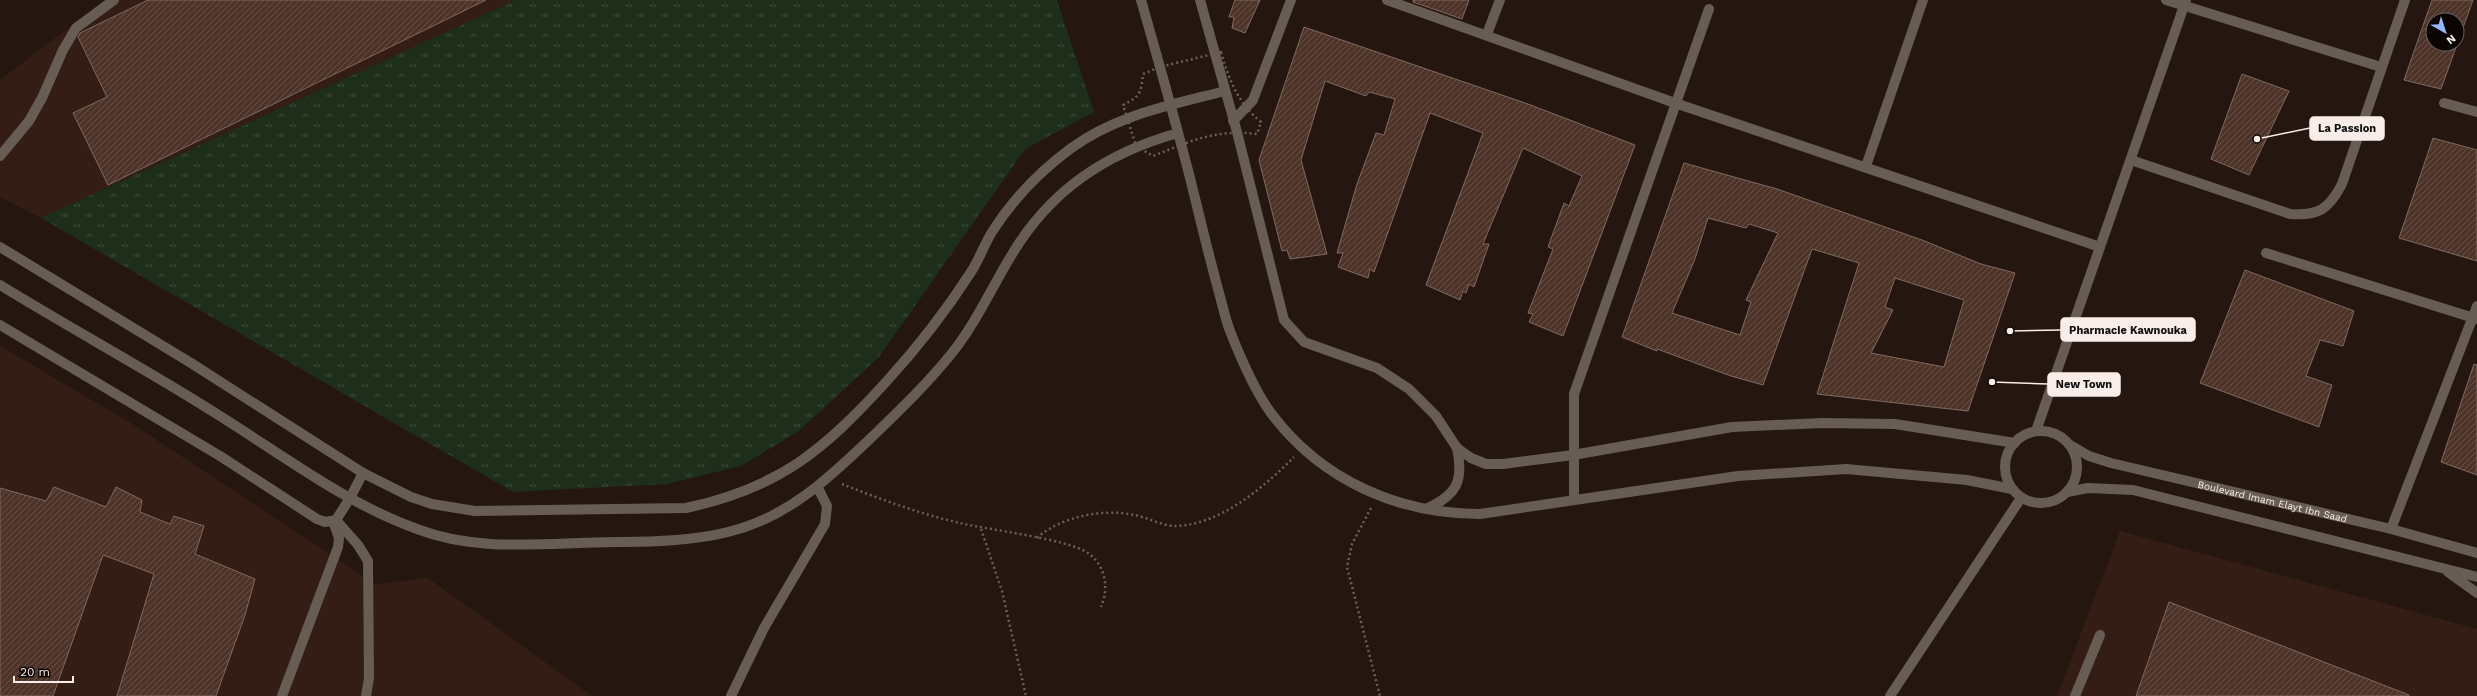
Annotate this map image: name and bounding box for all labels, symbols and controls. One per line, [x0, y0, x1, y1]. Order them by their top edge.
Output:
north arrow [2425, 12, 2465, 52]
text: N [2444, 32, 2458, 47]
callout: La Passion [2310, 117, 2384, 140]
text: La Passion [2318, 122, 2376, 135]
callout: Pharmacie Kawnouka [2061, 318, 2195, 341]
text: Pharmacie Kawnouka [2069, 324, 2188, 337]
callout: New Town [2048, 373, 2120, 396]
text: New Town [2056, 378, 2112, 391]
street label: Boulevard Imam Elayt Ibn Saad [2197, 479, 2348, 524]
scale bar [14, 658, 73, 684]
text: 20 m [20, 665, 50, 679]

